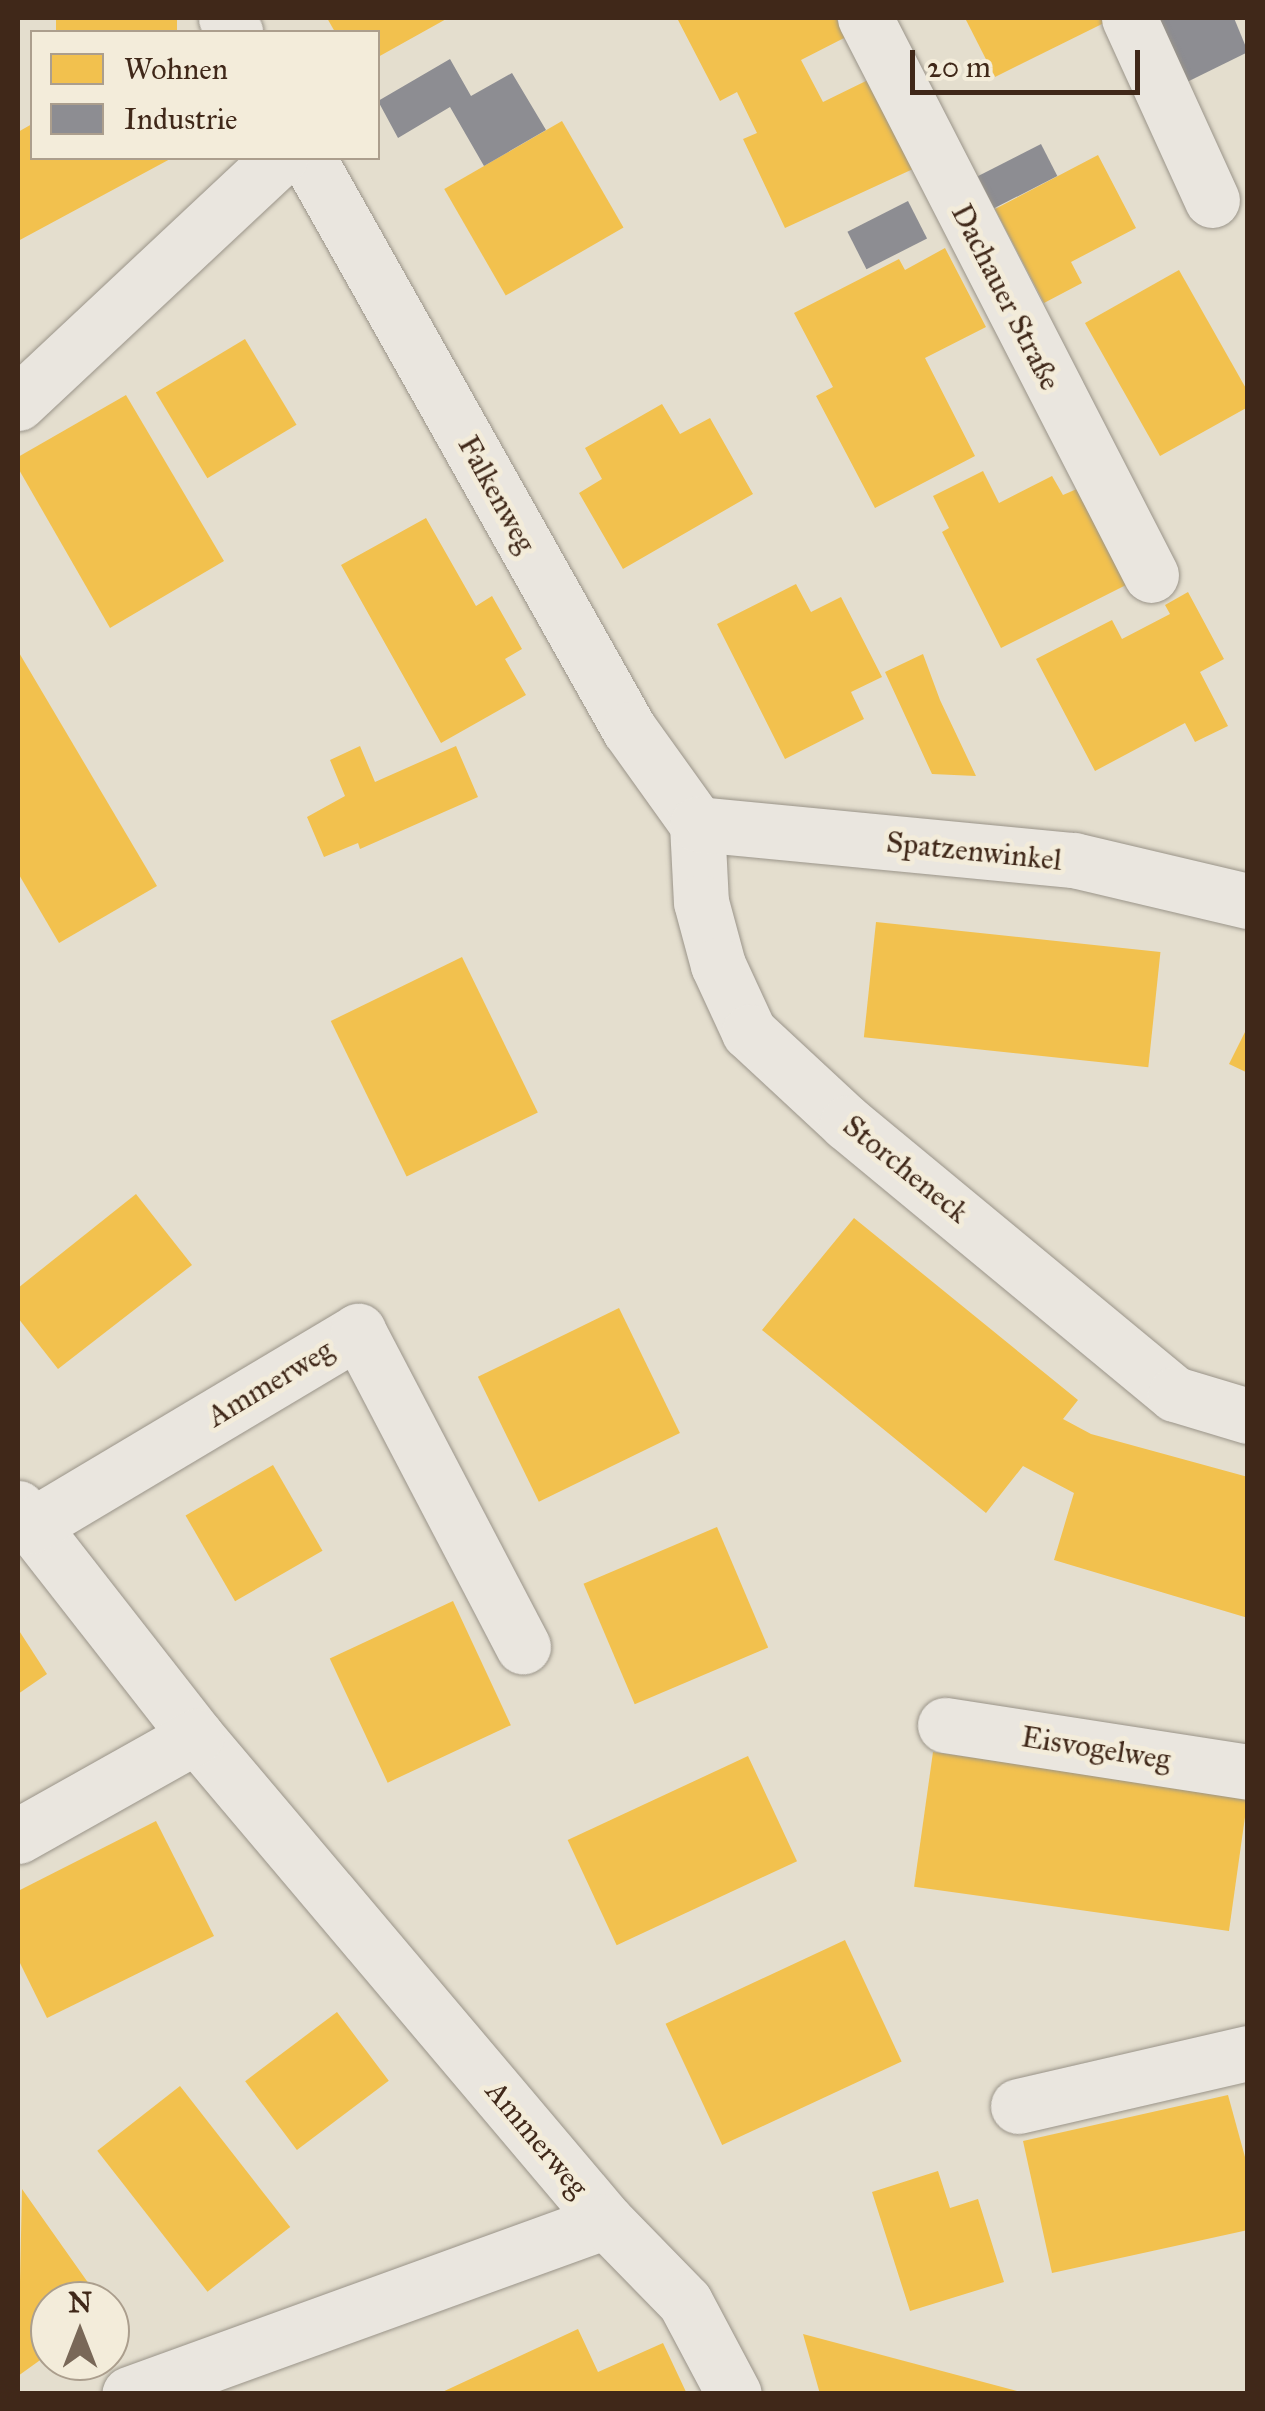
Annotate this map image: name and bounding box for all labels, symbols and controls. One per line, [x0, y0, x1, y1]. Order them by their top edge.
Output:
legend [30, 30, 380, 160]
scale bar [915, 30, 1145, 92]
text: 20 m [927, 49, 991, 85]
text: Wohnen [124, 51, 228, 87]
text: Industrie [124, 101, 238, 137]
street label: Dachauer Straße [944, 198, 1068, 396]
street label: Falkenweg [450, 429, 544, 559]
street label: Spatzenwinkel [884, 824, 1064, 878]
street label: Storcheneck [836, 1107, 976, 1231]
street label: Ammerweg [201, 1331, 339, 1435]
street label: Eisvogelweg [1019, 1718, 1173, 1778]
street label: Ammerweg [478, 2074, 596, 2204]
north arrow [30, 2281, 130, 2381]
text: N [68, 2285, 92, 2320]

